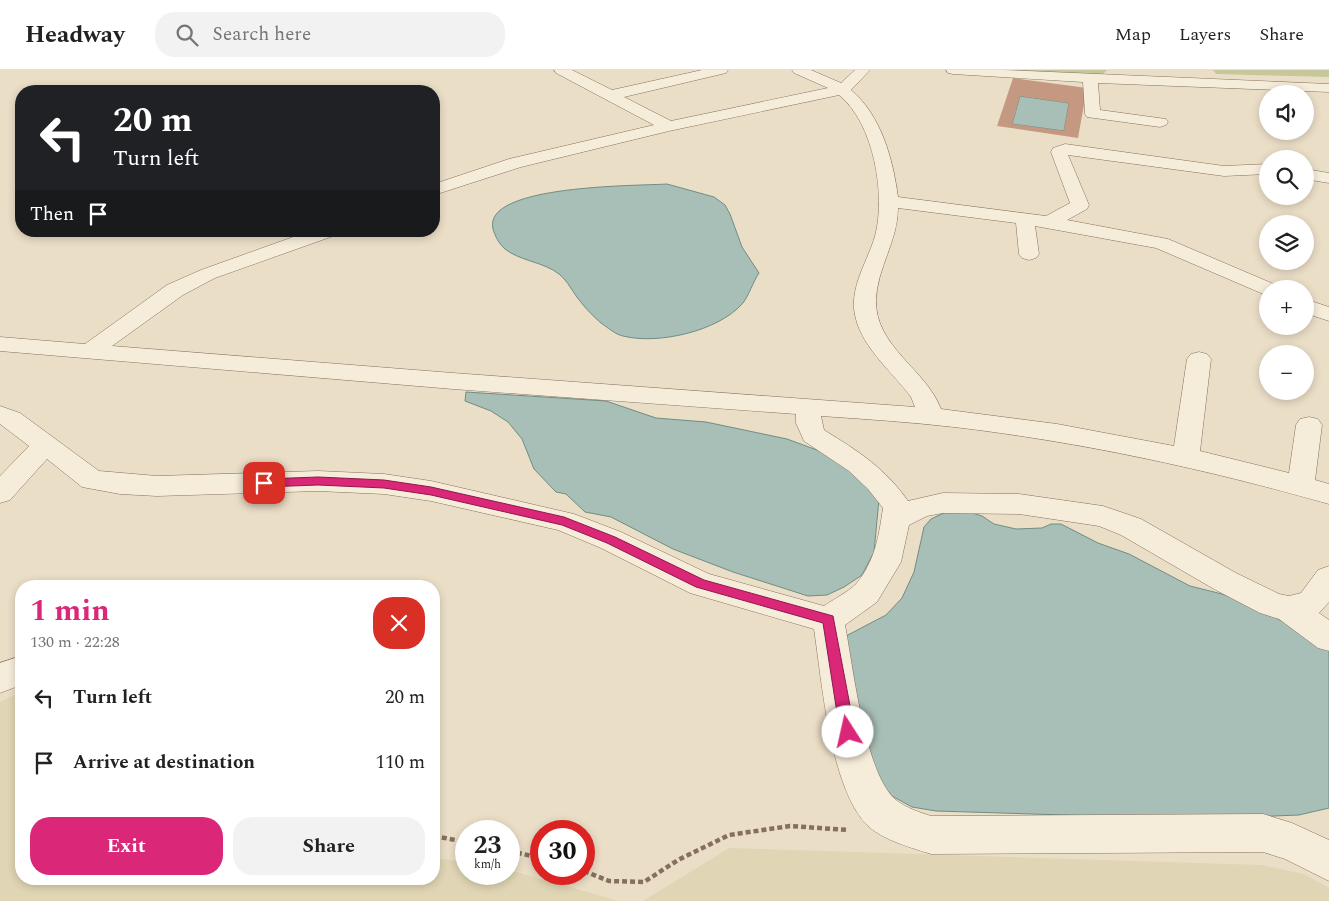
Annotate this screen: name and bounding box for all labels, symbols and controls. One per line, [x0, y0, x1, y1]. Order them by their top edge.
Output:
search box [155, 12, 505, 57]
text: Headway [25, 17, 125, 53]
text: Search here [213, 20, 311, 49]
icon: search [173, 21, 201, 49]
text: Map [1115, 21, 1151, 48]
text: Layers [1179, 21, 1231, 48]
text: Share [1259, 21, 1304, 48]
map controls [1259, 85, 1314, 400]
button: sound [1259, 85, 1314, 140]
text: 20 m [113, 94, 193, 147]
icon: left [30, 105, 95, 170]
text: Turn left [113, 142, 199, 175]
button: search [1259, 150, 1314, 205]
text: Then [30, 200, 74, 229]
icon: arrive [84, 200, 112, 228]
button: layers [1259, 215, 1314, 270]
button: + [1259, 280, 1314, 335]
button: − [1259, 345, 1314, 400]
pin [243, 462, 285, 504]
icon: arrive [250, 469, 278, 497]
text: 1 min [30, 588, 110, 634]
button: close [373, 597, 425, 649]
text: 130 m · 22:28 [30, 630, 120, 654]
text: Turn left [73, 683, 152, 712]
text: 20 m [385, 683, 425, 712]
icon: left [30, 684, 58, 712]
position arrow [821, 705, 873, 757]
text: Arrive at destination [73, 748, 255, 777]
text: 110 m [375, 748, 425, 777]
icon: arrive [30, 749, 58, 777]
button: Exit [30, 817, 223, 875]
button: Share [233, 817, 425, 875]
speed limit sign: 30 [530, 820, 595, 885]
text: 23 [473, 827, 502, 865]
text: km/h [474, 855, 501, 874]

